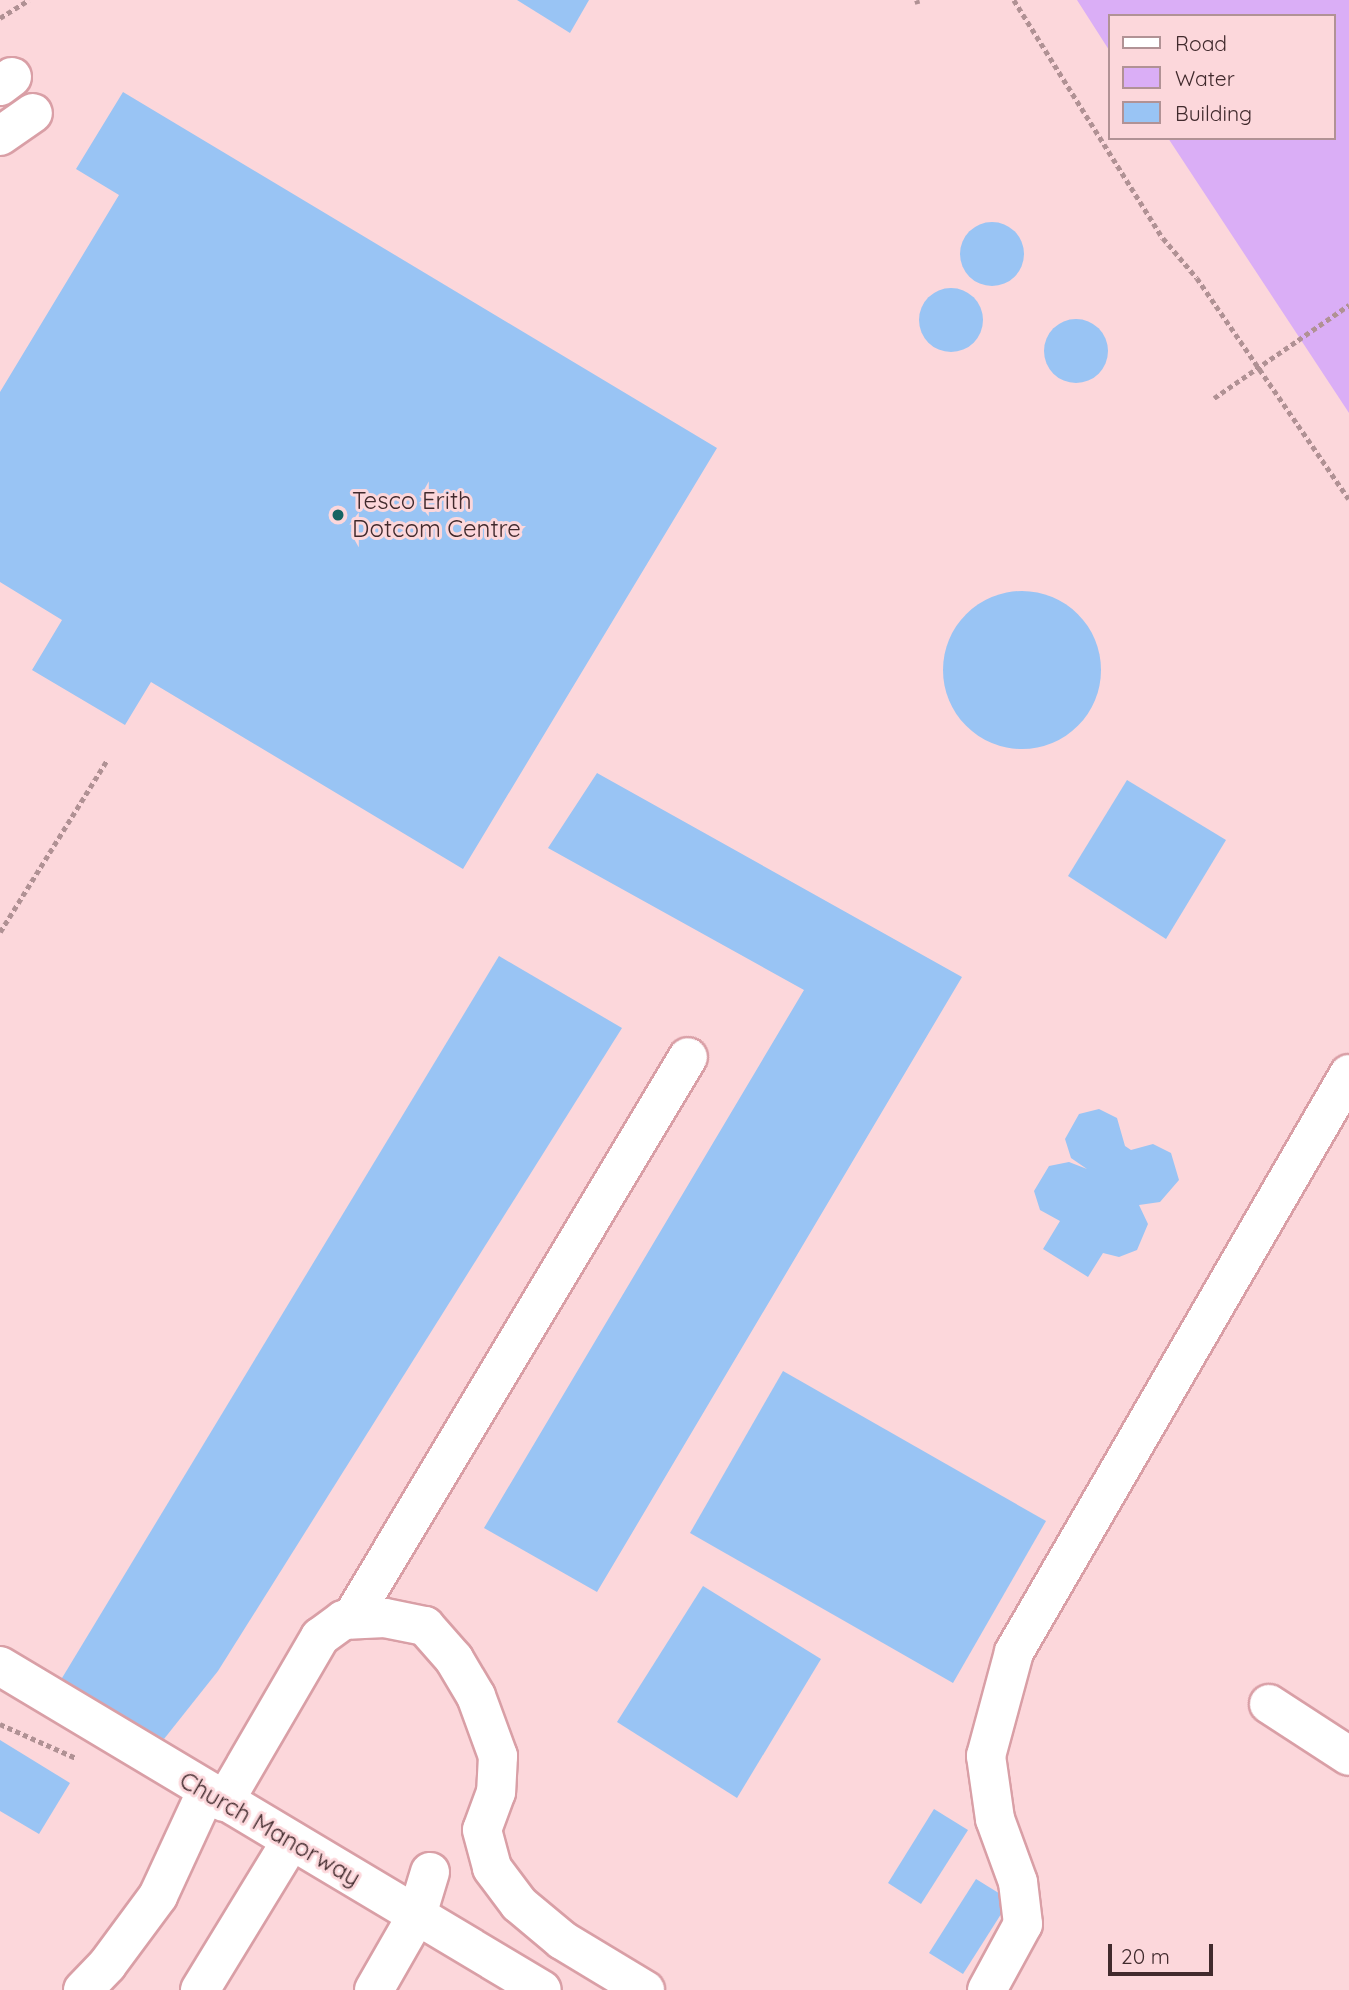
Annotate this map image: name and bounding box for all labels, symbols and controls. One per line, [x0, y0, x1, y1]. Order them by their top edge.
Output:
legend [1108, 14, 1335, 140]
text: Road [1175, 30, 1227, 56]
text: Water [1175, 65, 1235, 91]
text: Building [1175, 100, 1252, 126]
place label: Tesco Erith Dotcom Centre [352, 487, 521, 543]
marker: Tesco Erith Dotcom Centre [330, 507, 346, 523]
street label: Church Manorway [175, 1766, 365, 1892]
scale bar [1111, 1930, 1216, 1974]
text: 20 m [1121, 1943, 1170, 1969]

